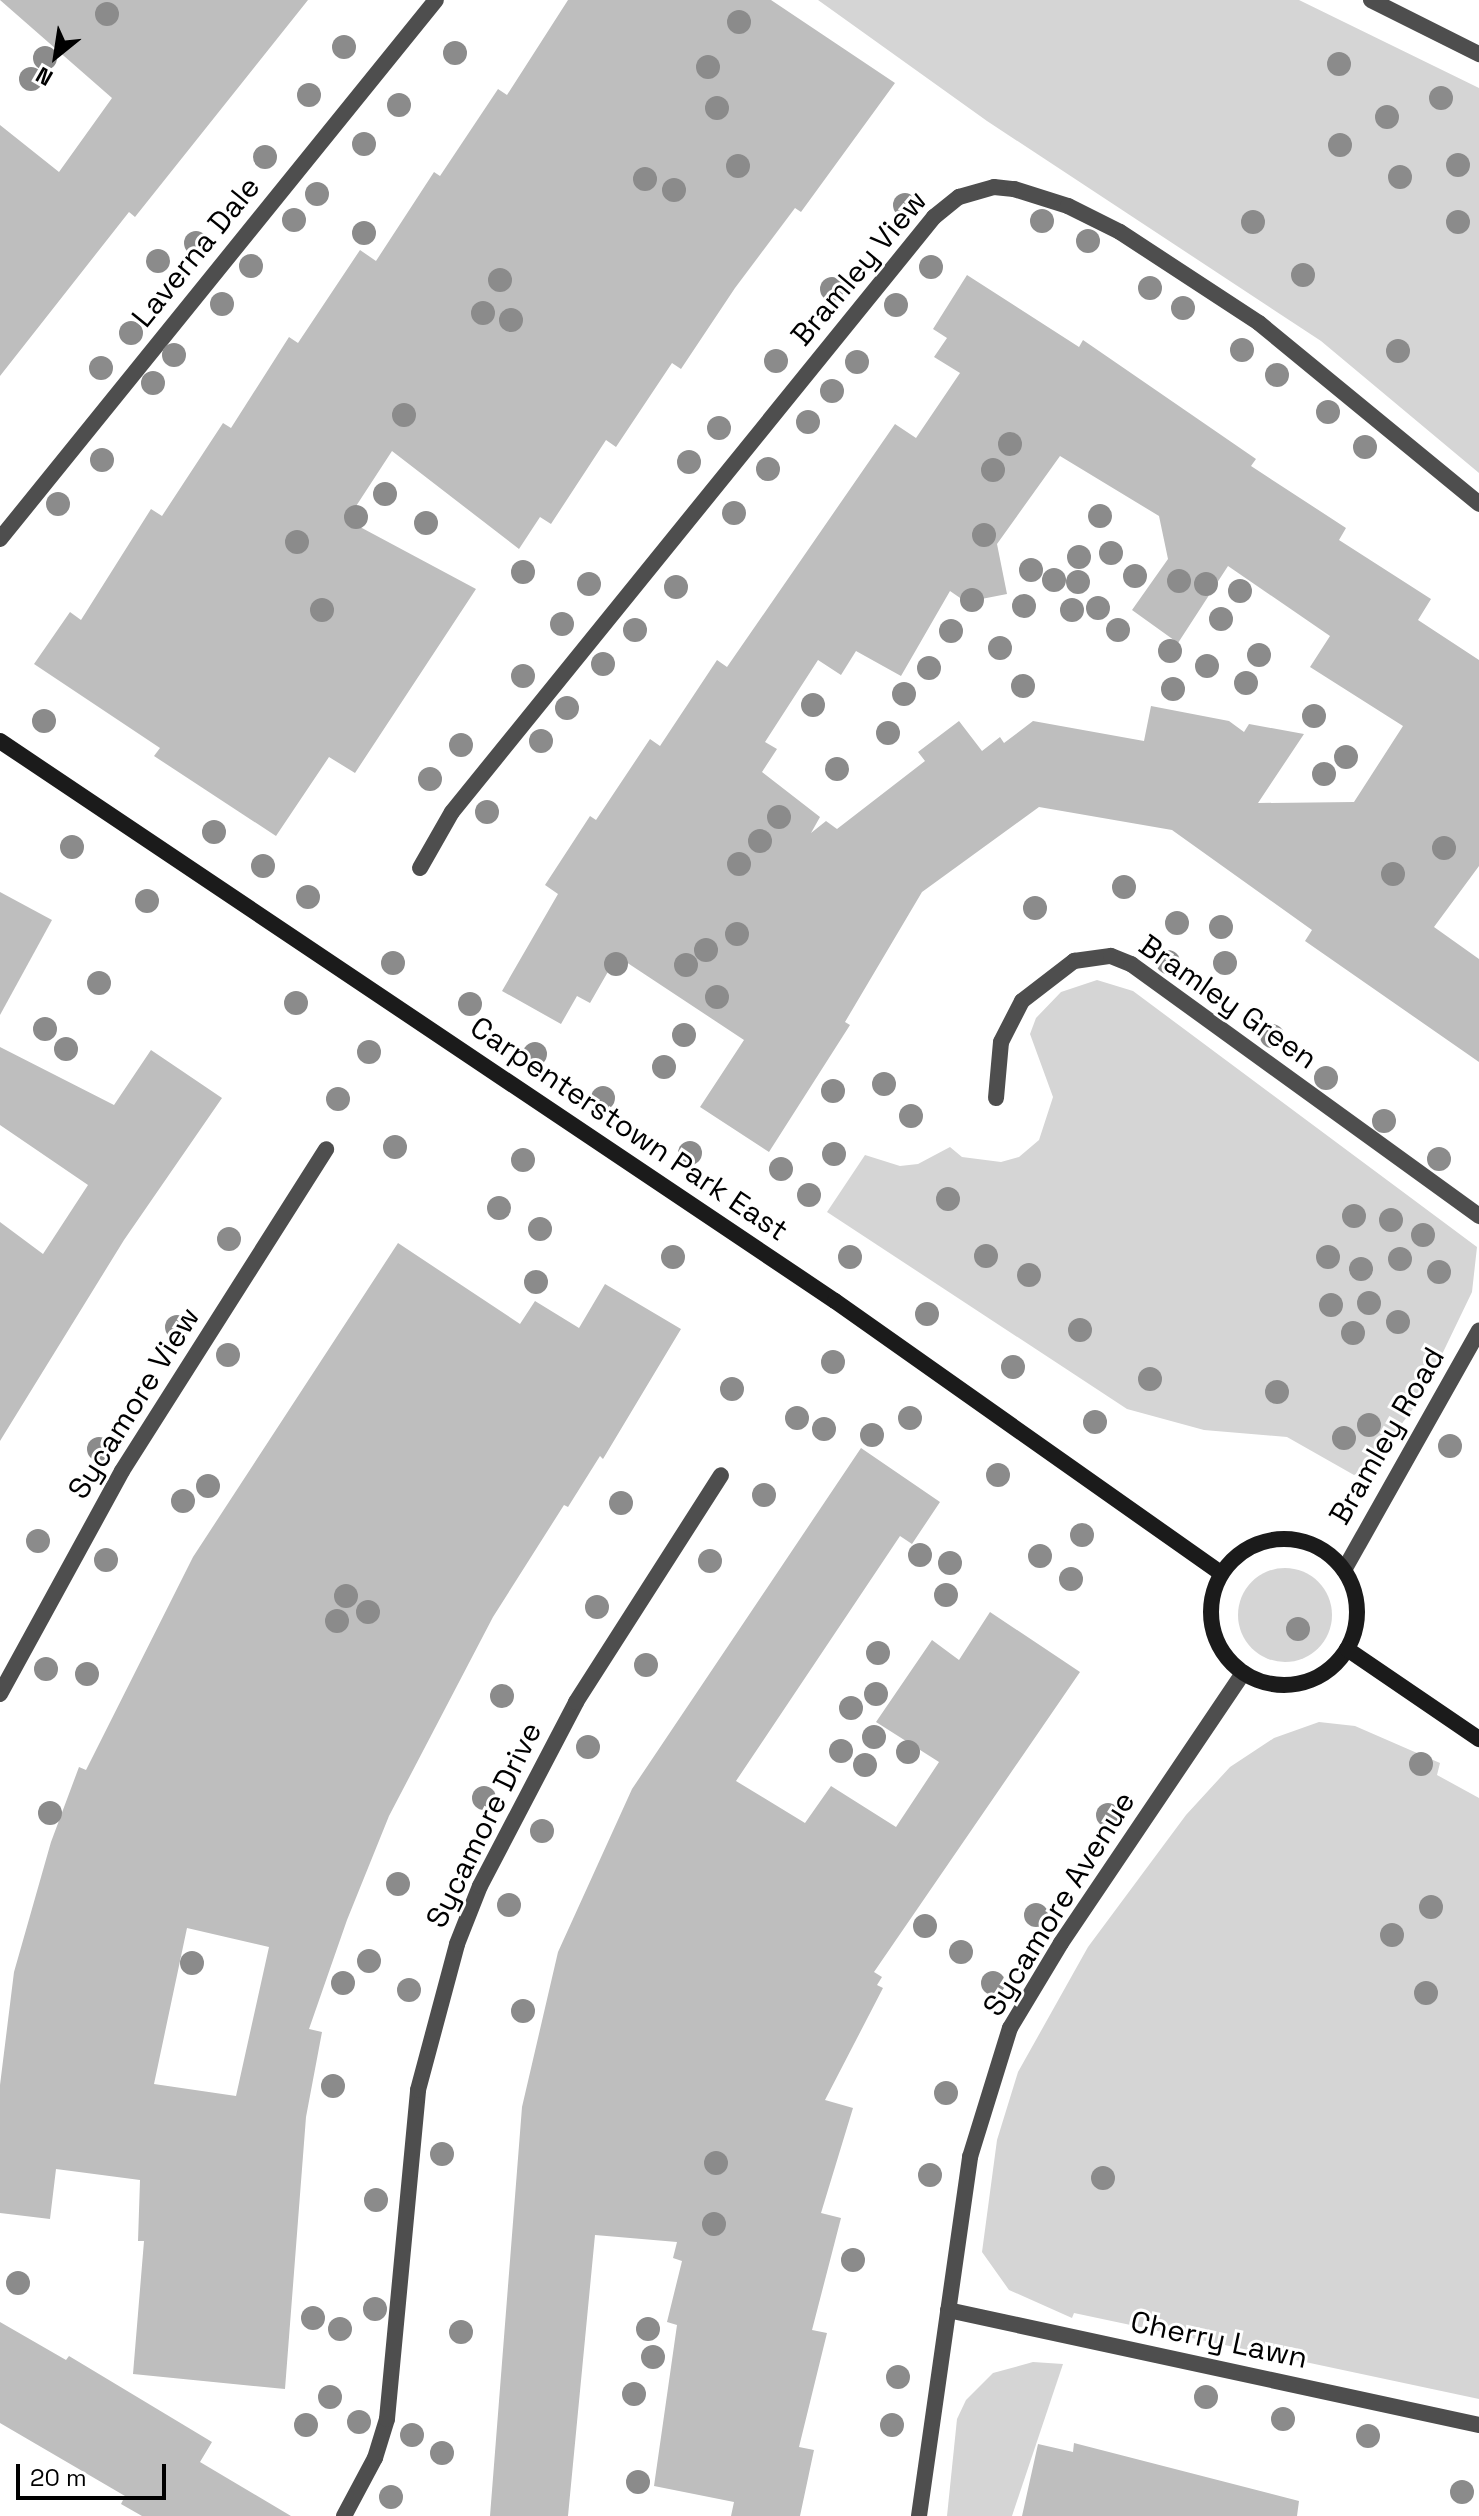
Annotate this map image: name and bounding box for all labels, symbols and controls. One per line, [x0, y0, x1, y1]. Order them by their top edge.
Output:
north arrow [16, 16, 96, 96]
text: N [31, 61, 57, 93]
street label: Laverna Dale [124, 170, 268, 334]
street label: Bramley View [783, 183, 935, 353]
street label: Bramley Green [1132, 927, 1324, 1077]
street label: Carpenterstown Park East [463, 1009, 795, 1249]
street label: Sycamore View [60, 1300, 208, 1506]
street label: Bramley Road [1322, 1341, 1452, 1531]
street label: Sycamore Drive [419, 1716, 549, 1934]
street label: Sycamore Avenue [975, 1785, 1143, 2023]
street label: Cherry Lawn [1127, 2304, 1311, 2376]
scale bar [20, 2448, 170, 2498]
text: 20 m [30, 2462, 87, 2493]

